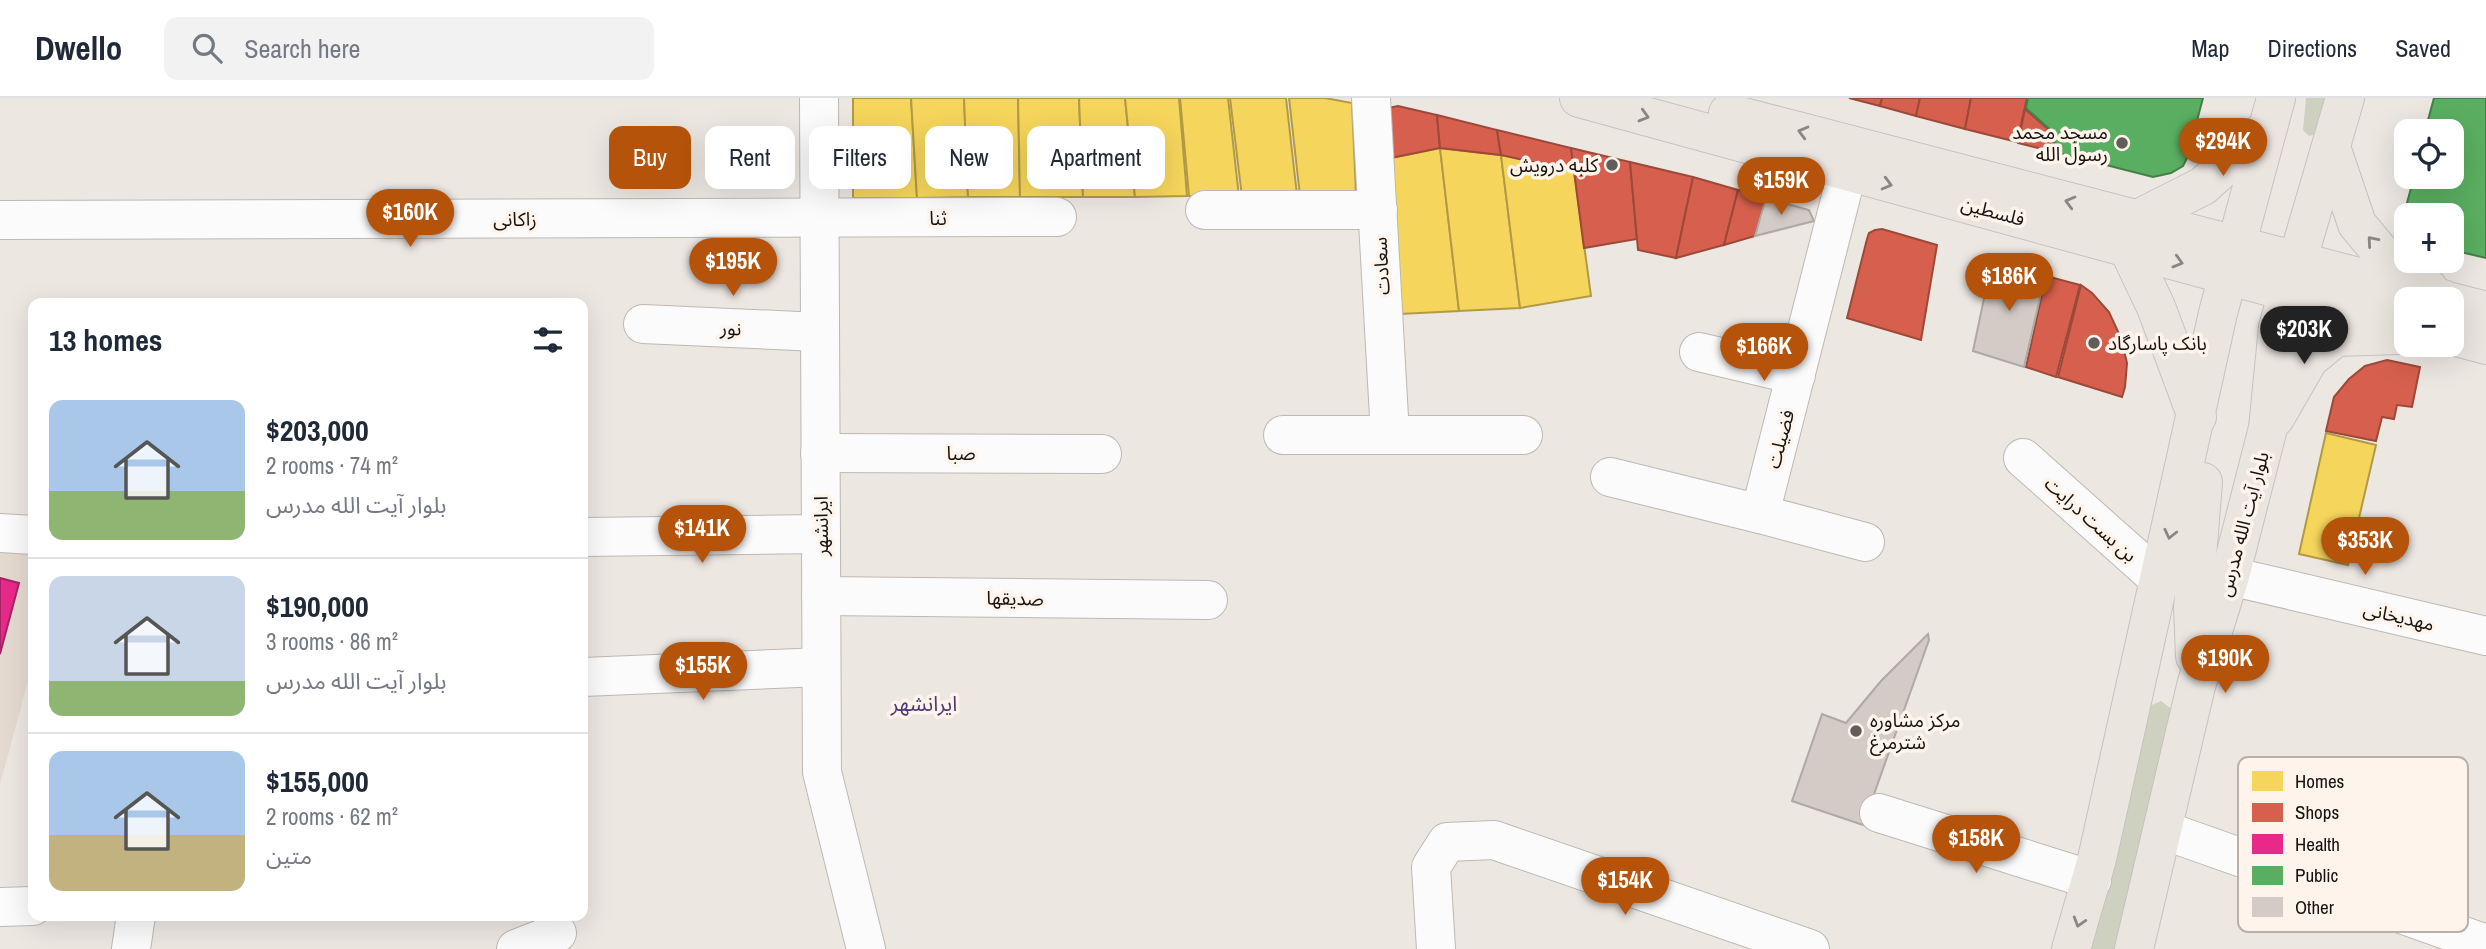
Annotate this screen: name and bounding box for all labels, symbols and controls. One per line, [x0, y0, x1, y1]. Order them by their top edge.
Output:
search box [164, 17, 654, 80]
text: Dwello [35, 26, 122, 70]
icon: search [188, 29, 226, 67]
text: Search here [244, 31, 360, 66]
text: Map [2191, 32, 2229, 64]
text: Directions [2267, 32, 2357, 64]
text: Saved [2395, 32, 2451, 64]
one-way arrow [1638, 108, 1650, 123]
pin: $294K [2174, 118, 2272, 178]
place label: مسجد محمد رسول الله [2012, 119, 2108, 167]
map controls [2394, 119, 2464, 357]
button: locate [2394, 119, 2464, 189]
text: $294K [2195, 125, 2251, 156]
chip: Buy [609, 126, 691, 189]
chip: Rent [705, 126, 795, 189]
chip: Filters [809, 126, 911, 189]
chip: New [925, 126, 1013, 189]
chip: Apartment [1027, 126, 1165, 189]
one-way arrow [1797, 126, 1809, 140]
marker: مسجد محمد رسول الله [2114, 135, 2130, 151]
place label: کلبه درویش [1510, 152, 1599, 178]
marker: کلبه درویش [1604, 157, 1620, 173]
pin: $159K [1732, 158, 1830, 217]
text: $159K [1753, 164, 1809, 195]
one-way arrow [1881, 175, 1893, 190]
pin: $160K [361, 190, 459, 249]
street label: فلسطین [1958, 190, 2028, 232]
text: $160K [382, 196, 438, 227]
one-way arrow [2064, 196, 2076, 210]
button: + [2394, 203, 2464, 273]
street label: ثنا [929, 205, 947, 231]
street label: زاکانی [493, 206, 537, 232]
street label: سعادت [1366, 236, 1396, 296]
one-way arrow [2368, 237, 2380, 250]
pin: $195K [684, 238, 782, 298]
text: $195K [705, 245, 761, 276]
pin: $186K [1960, 254, 2058, 313]
one-way arrow [2172, 254, 2184, 268]
text: $186K [1981, 260, 2037, 291]
button: − [2394, 287, 2464, 357]
pin: $203K [2255, 306, 2353, 366]
text: $203K [2276, 313, 2332, 344]
street label: نور [719, 314, 742, 342]
text: 13 homes [49, 320, 163, 360]
icon: filters [529, 321, 567, 359]
pin: $166K [1715, 324, 1813, 383]
text: $166K [1736, 330, 1792, 361]
place label: بانک پاسارگاد [2108, 330, 2207, 356]
marker: بانک پاسارگاد [2086, 335, 2102, 351]
street label: فضیلت [1760, 407, 1800, 471]
text: $203,000 [266, 410, 369, 450]
icon: home [105, 428, 189, 512]
street label: صبا [946, 440, 976, 466]
street label: بلوار آیت الله مدرس [2211, 449, 2275, 599]
text: 2 rooms · 74 m² [266, 450, 398, 481]
street label: بن بست درایت [2039, 470, 2143, 568]
text: بلوار آیت الله مدرس [266, 489, 446, 520]
street label: ایرانشهر [808, 496, 834, 557]
pin: $141K [653, 505, 751, 565]
text: $141K [674, 512, 730, 543]
pin: $353K [2316, 518, 2414, 577]
text: $353K [2337, 524, 2393, 555]
one-way arrow [2164, 528, 2178, 540]
street label: صدیقها [986, 585, 1044, 611]
text: $190,000 [266, 586, 369, 626]
street label: مهدیخانی [2361, 595, 2437, 637]
icon: home [105, 604, 189, 688]
text: 3 rooms · 86 m² [266, 626, 398, 657]
pin: $190K [2176, 636, 2274, 695]
pin: $155K [654, 642, 752, 702]
text: $190K [2197, 642, 2253, 673]
text: $155K [675, 649, 731, 680]
text: بلوار آیت الله مدرس [266, 665, 446, 696]
district label: ایرانشهر [890, 689, 957, 718]
place label: مرکز مشاوره شترمرغ [1870, 707, 1960, 756]
marker: مرکز مشاوره شترمرغ [1848, 723, 1864, 739]
legend [2238, 757, 2468, 932]
text: $155,000 [266, 761, 369, 801]
text: Homes [2295, 768, 2345, 794]
icon: home [105, 779, 189, 863]
text: Shops [2295, 799, 2339, 825]
text: 2 rooms · 62 m² [266, 801, 398, 832]
pin: $158K [1927, 816, 2025, 875]
text: $158K [1948, 822, 2004, 853]
text: Health [2295, 831, 2340, 857]
text: متین [266, 840, 312, 871]
pin: $154K [1576, 858, 1674, 917]
text: Public [2295, 862, 2339, 888]
text: $154K [1597, 864, 1653, 895]
text: Other [2295, 894, 2335, 920]
one-way arrow [2073, 915, 2087, 928]

